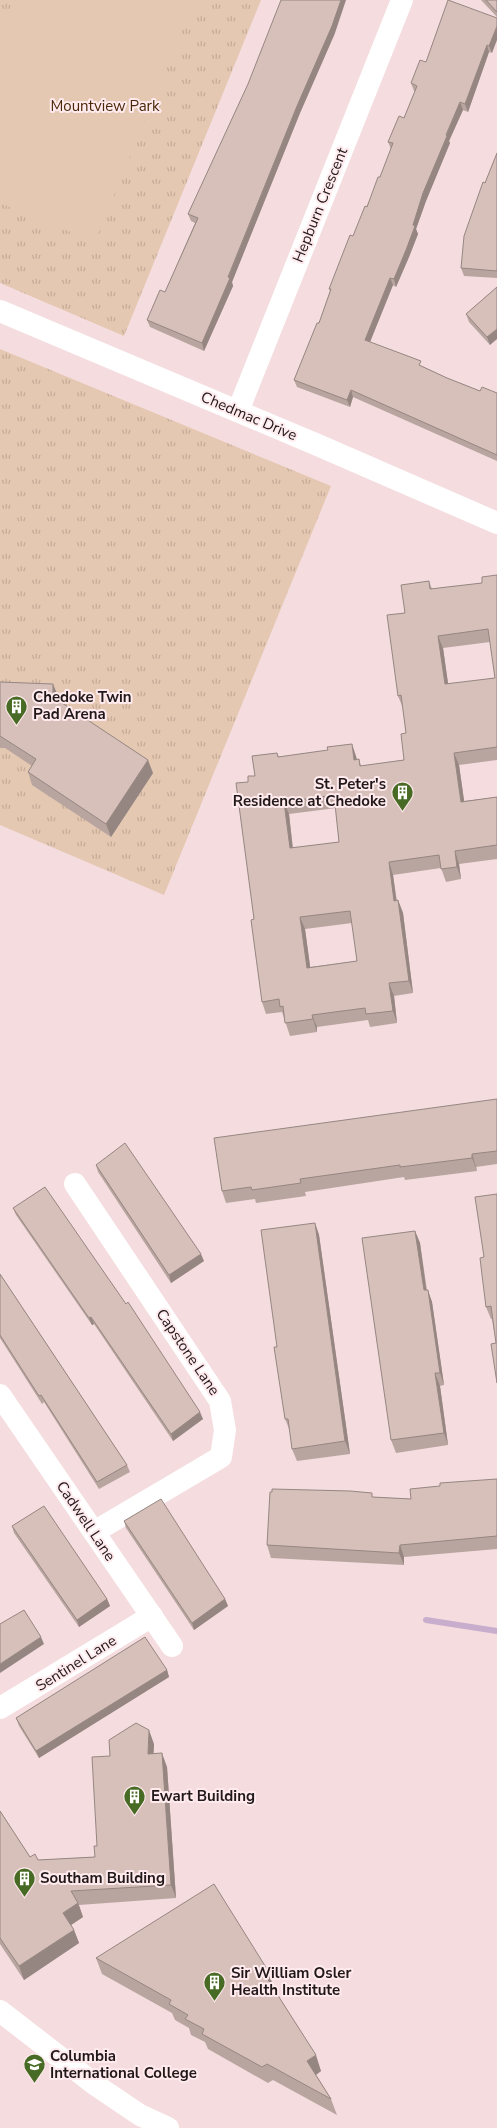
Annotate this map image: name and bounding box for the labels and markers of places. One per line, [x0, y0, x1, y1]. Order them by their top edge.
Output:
place label: Chedoke Twin Pad Arena [33, 687, 132, 724]
building icon: Chedoke Twin Pad Arena [5, 694, 29, 725]
place label: St. Peter's Residence at Chedoke [233, 774, 386, 811]
building icon: St. Peter's Residence at Chedoke [390, 781, 414, 812]
building icon: Ewart Building [123, 1784, 147, 1815]
place label: Ewart Building [151, 1786, 255, 1806]
building icon: Southam Building [12, 1866, 36, 1897]
place label: Southam Building [40, 1868, 165, 1888]
place label: Sir William Osler Health Institute [231, 1963, 351, 2000]
building icon: Sir William Osler Health Institute [203, 1970, 227, 2001]
place label: Columbia International College [50, 2046, 197, 2083]
school or university icon: Columbia International College [22, 2053, 46, 2084]

